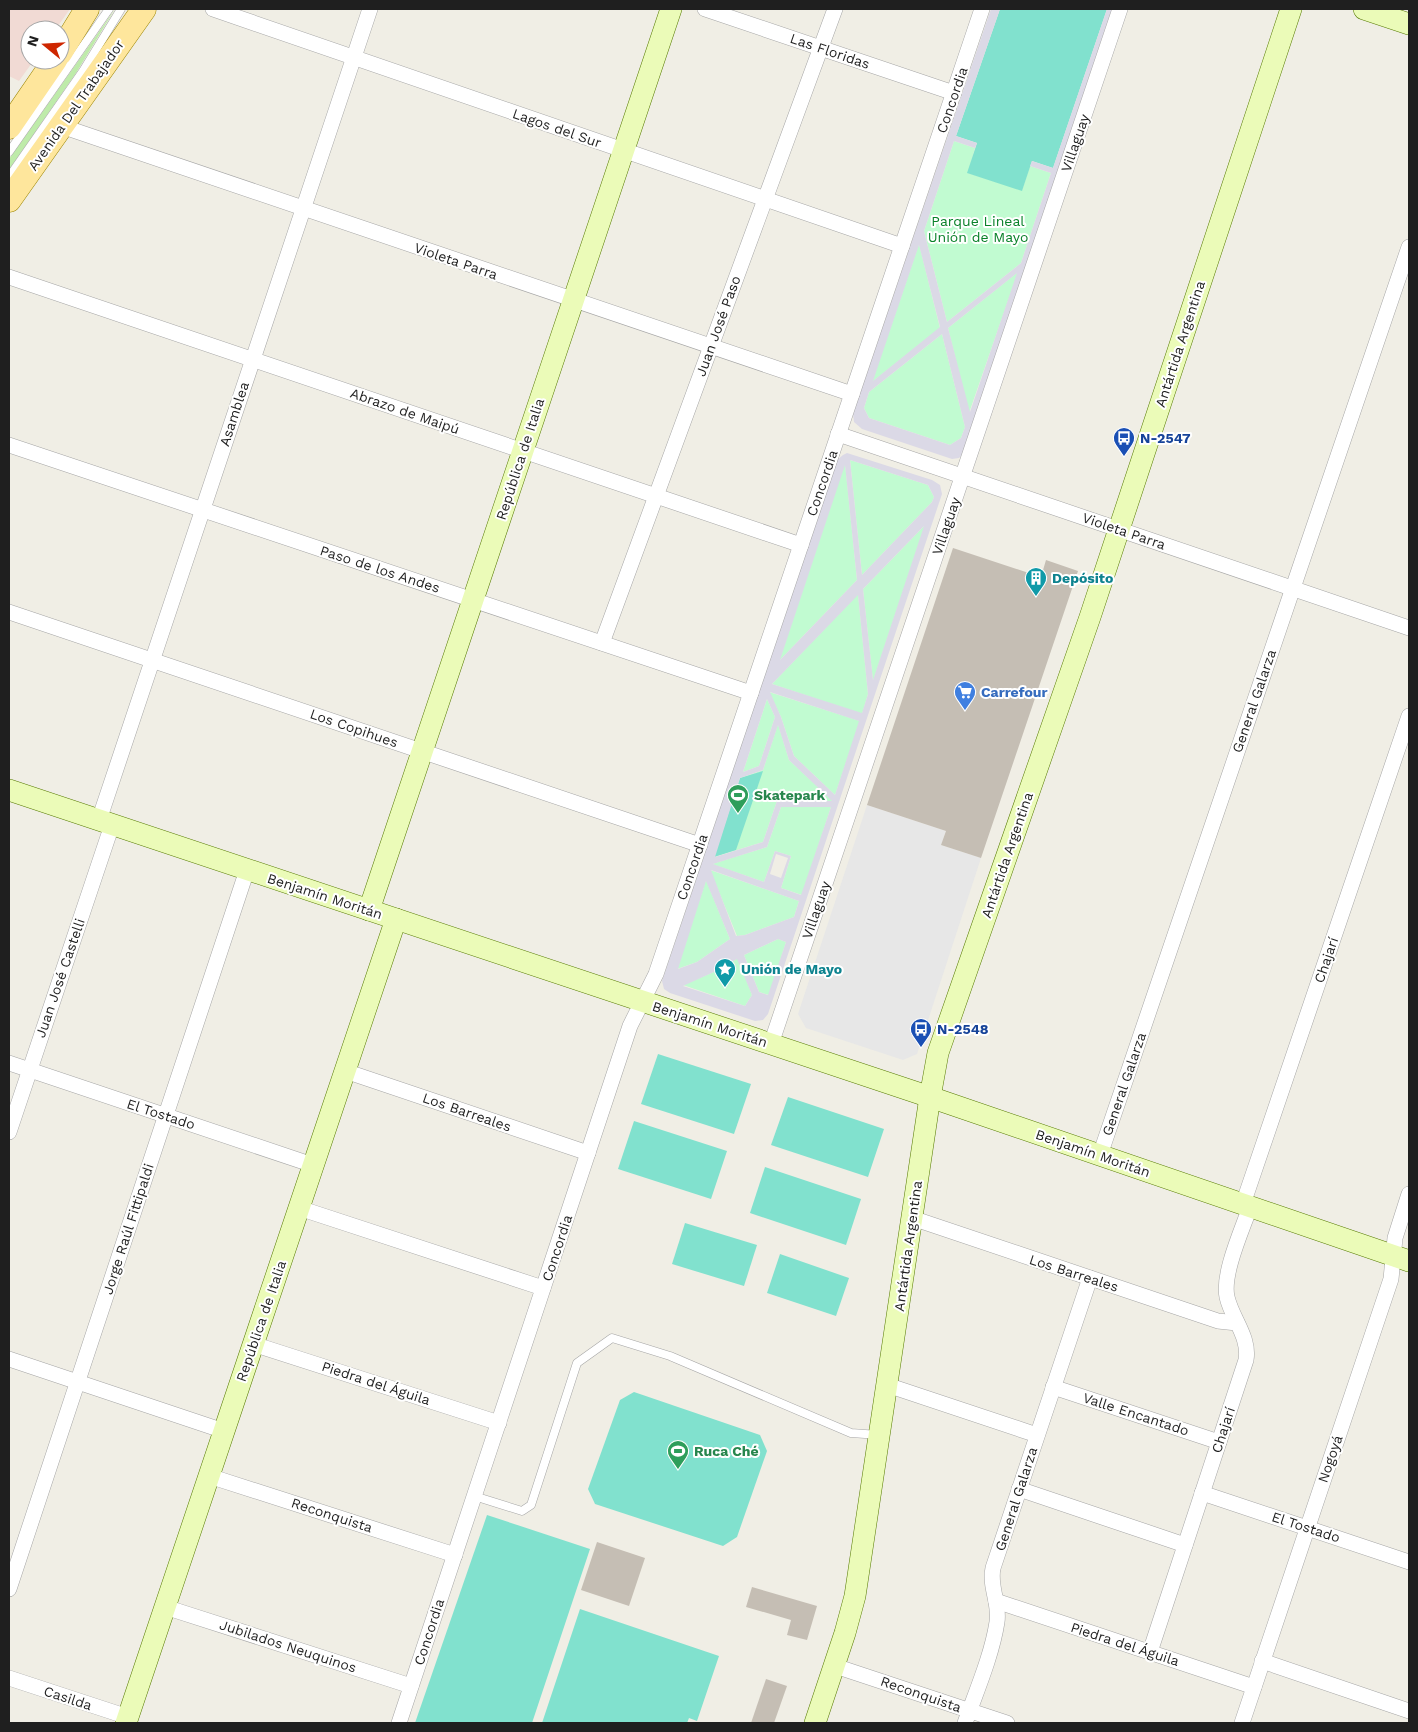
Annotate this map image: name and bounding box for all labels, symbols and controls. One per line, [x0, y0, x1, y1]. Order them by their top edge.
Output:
north arrow [20, 20, 70, 70]
street label: Las Floridas [788, 30, 872, 72]
text: N [23, 34, 42, 48]
street label: Avenida Del Trabajador [25, 36, 128, 174]
street label: Concordia [933, 65, 971, 135]
street label: Lagos del Sur [510, 105, 604, 151]
street label: Villaguay [1058, 111, 1093, 174]
park label: Parque Lineal Unión de Mayo [928, 213, 1028, 245]
street label: Violeta Parra [412, 239, 500, 283]
street label: Juan José Paso [692, 273, 744, 379]
street label: Antártida Argentina [1152, 279, 1208, 409]
street label: Asamblea [216, 380, 252, 448]
street label: Abrazo de Maipú [348, 385, 462, 437]
street label: República de Italia [493, 396, 547, 522]
bus stop icon: N-2547 [1112, 426, 1136, 457]
place label: N-2547 [1140, 430, 1191, 446]
street label: Concordia [803, 448, 841, 518]
street label: Villaguay [929, 494, 964, 557]
street label: Violeta Parra [1080, 509, 1168, 553]
street label: Paso de los Andes [318, 542, 442, 596]
building icon: Depósito [1024, 566, 1048, 597]
place label: Depósito [1052, 570, 1113, 586]
street label: General Galarza [1229, 647, 1279, 755]
supermarket icon: Carrefour [953, 680, 977, 711]
place label: Carrefour [981, 684, 1047, 700]
street label: Los Copihues [308, 705, 400, 751]
sports icon: Skatepark [726, 783, 750, 814]
place label: Skatepark [754, 787, 826, 803]
street label: Antártida Argentina [978, 790, 1036, 920]
street label: Concordia [673, 832, 711, 902]
street label: Benjamín Moritán [265, 870, 385, 922]
street label: Villaguay [799, 878, 834, 941]
street label: Juan José Castelli [32, 916, 88, 1040]
street label: Chajarí [1311, 935, 1341, 985]
place icon: Unión de Mayo [713, 957, 737, 988]
place label: Unión de Mayo [741, 961, 842, 977]
street label: Benjamín Moritán [650, 998, 770, 1050]
bus stop icon: N-2548 [909, 1017, 933, 1048]
place label: N-2548 [937, 1021, 989, 1037]
street label: General Galarza [1099, 1030, 1149, 1138]
street label: Los Barreales [421, 1089, 513, 1135]
street label: El Tostado [125, 1095, 197, 1133]
street label: Benjamín Moritán [1034, 1126, 1152, 1180]
street label: Jorge Raúl Fittipaldi [99, 1162, 157, 1296]
street label: Antártida Argentina [891, 1179, 925, 1312]
street label: Concordia [539, 1213, 575, 1283]
street label: Los Barreales [1027, 1251, 1121, 1295]
street label: República de Italia [233, 1258, 289, 1384]
street label: Piedra del Águila [320, 1358, 432, 1408]
street label: Valle Encantado [1081, 1389, 1191, 1439]
street label: Chajarí [1208, 1405, 1238, 1455]
street label: Nogoyá [1314, 1433, 1346, 1485]
sports icon: Ruca Ché [666, 1439, 690, 1470]
place label: Ruca Ché [694, 1443, 759, 1459]
street label: General Galarza [992, 1445, 1040, 1553]
street label: Reconquista [289, 1494, 375, 1536]
street label: El Tostado [1270, 1508, 1342, 1546]
street label: Concordia [411, 1597, 447, 1667]
street label: Jubilados Neuquinos [218, 1616, 358, 1676]
street label: Piedra del Águila [1069, 1619, 1181, 1669]
street label: Reconquista [879, 1673, 964, 1715]
street label: Casilda [42, 1683, 94, 1713]

